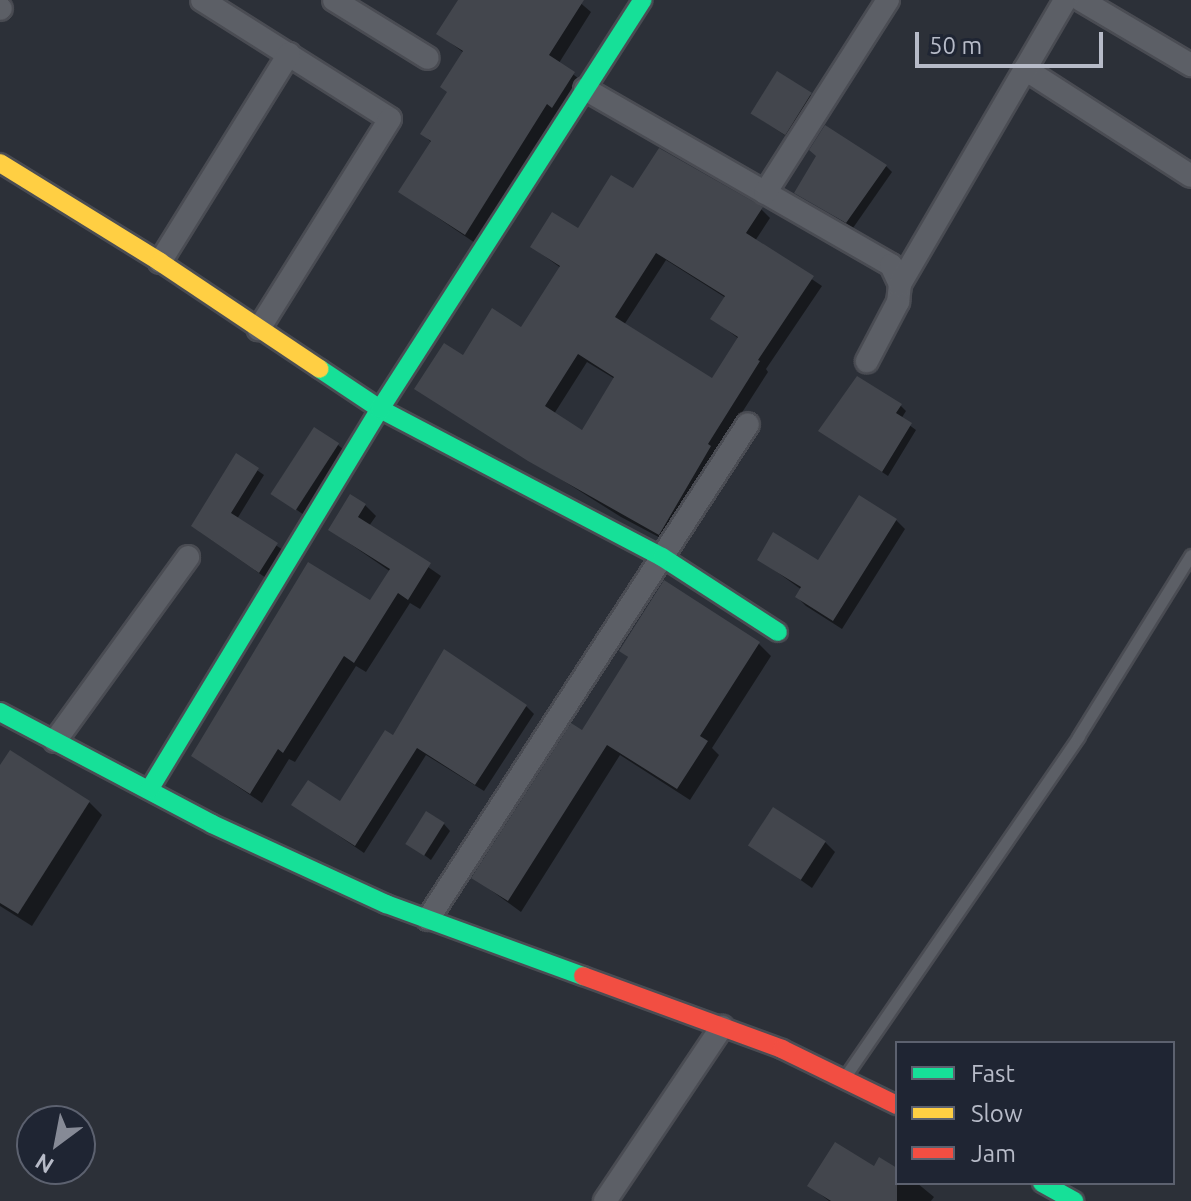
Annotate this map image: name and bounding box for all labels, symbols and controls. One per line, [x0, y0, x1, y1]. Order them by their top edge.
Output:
scale bar [919, 16, 1107, 66]
text: 50 m [929, 32, 982, 59]
legend [895, 1041, 1175, 1185]
text: Fast [971, 1060, 1015, 1087]
text: Slow [971, 1100, 1023, 1127]
north arrow [16, 1105, 96, 1185]
text: Jam [971, 1140, 1016, 1167]
text: N [30, 1149, 58, 1179]

